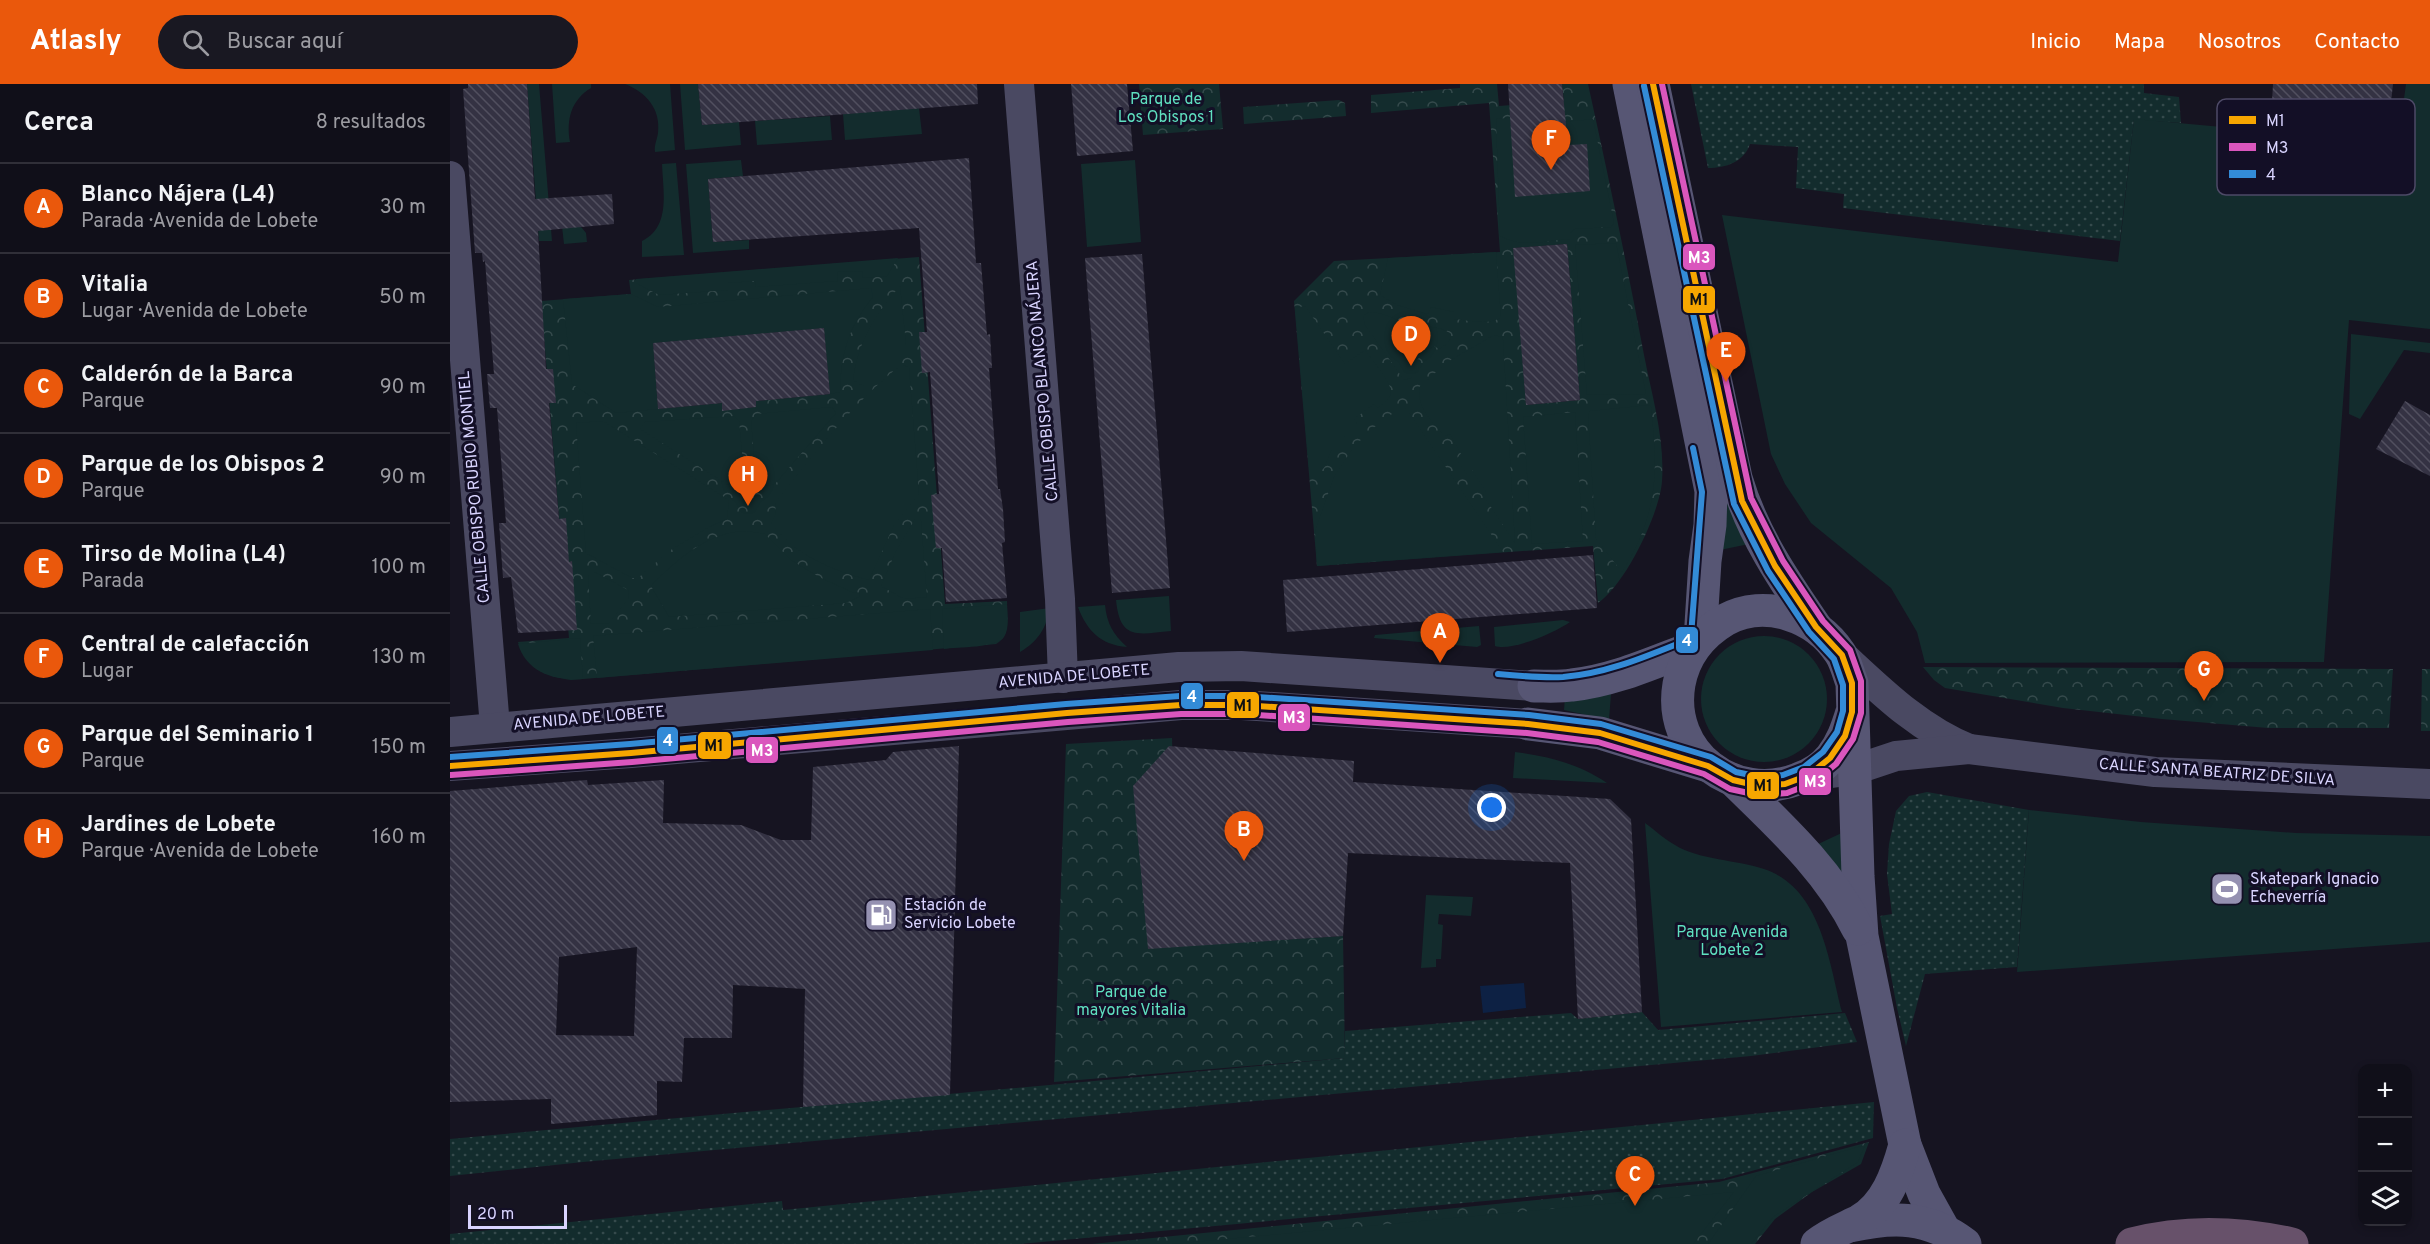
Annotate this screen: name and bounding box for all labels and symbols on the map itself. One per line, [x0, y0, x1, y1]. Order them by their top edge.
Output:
park label: Parque de Los Obispos 1 [1118, 90, 1214, 128]
legend [2217, 99, 2415, 195]
text: M1 [2266, 112, 2285, 132]
pin: F [1532, 120, 1570, 170]
text: M3 [2266, 139, 2289, 159]
text: 4 [2266, 166, 2276, 186]
line badge: M3 [1682, 243, 1716, 271]
text: M3 [1688, 249, 1710, 269]
street label: CALLE OBISPO BLANCO NÁJERA [1020, 260, 1063, 502]
line badge: M1 [1682, 285, 1716, 314]
text: M1 [1689, 291, 1709, 311]
pin: D [1392, 316, 1430, 366]
pin: E [1706, 332, 1746, 382]
street label: CALLE OBISPO RUBIO MONTIEL [455, 370, 495, 604]
pin: H [728, 456, 768, 506]
pin: A [1420, 614, 1460, 663]
line badge: 4 [1675, 626, 1699, 654]
text: 4 [1682, 632, 1692, 652]
pin: G [2184, 652, 2224, 701]
street label: AVENIDA DE LOBETE [997, 660, 1151, 694]
line badge: 4 [1180, 682, 1204, 710]
text: 4 [1187, 688, 1197, 708]
line badge: M1 [1226, 691, 1260, 719]
text: M1 [1233, 697, 1253, 717]
street label: AVENIDA DE LOBETE [512, 702, 666, 736]
line badge: M3 [1277, 703, 1311, 732]
text: M3 [1283, 709, 1305, 729]
line badge: 4 [656, 726, 679, 755]
line badge: M1 [697, 731, 732, 760]
text: 4 [663, 732, 673, 752]
line badge: M3 [745, 736, 779, 764]
text: M1 [704, 737, 724, 757]
text: M3 [751, 742, 773, 762]
street label: CALLE SANTA BEATRIZ DE SILVA [2098, 755, 2336, 791]
line badge: M3 [1798, 767, 1832, 796]
line badge: M1 [1746, 771, 1780, 800]
text: M3 [1804, 773, 1826, 793]
text: M1 [1753, 777, 1773, 797]
your location [1477, 793, 1506, 822]
pin: B [1224, 812, 1264, 861]
place label: Skatepark Ignacio Echeverría [2250, 870, 2379, 908]
sports icon: Skatepark Ignacio Echeverría [2209, 871, 2245, 907]
place label: Estación de Servicio Lobete [904, 896, 1016, 934]
fuel station icon: Estación de Servicio Lobete [863, 897, 899, 933]
park label: Parque Avenida Lobete 2 [1676, 923, 1788, 961]
park label: Parque de mayores Vitalia [1076, 983, 1186, 1021]
pin: C [1616, 1156, 1654, 1206]
scale bar [468, 1202, 567, 1230]

